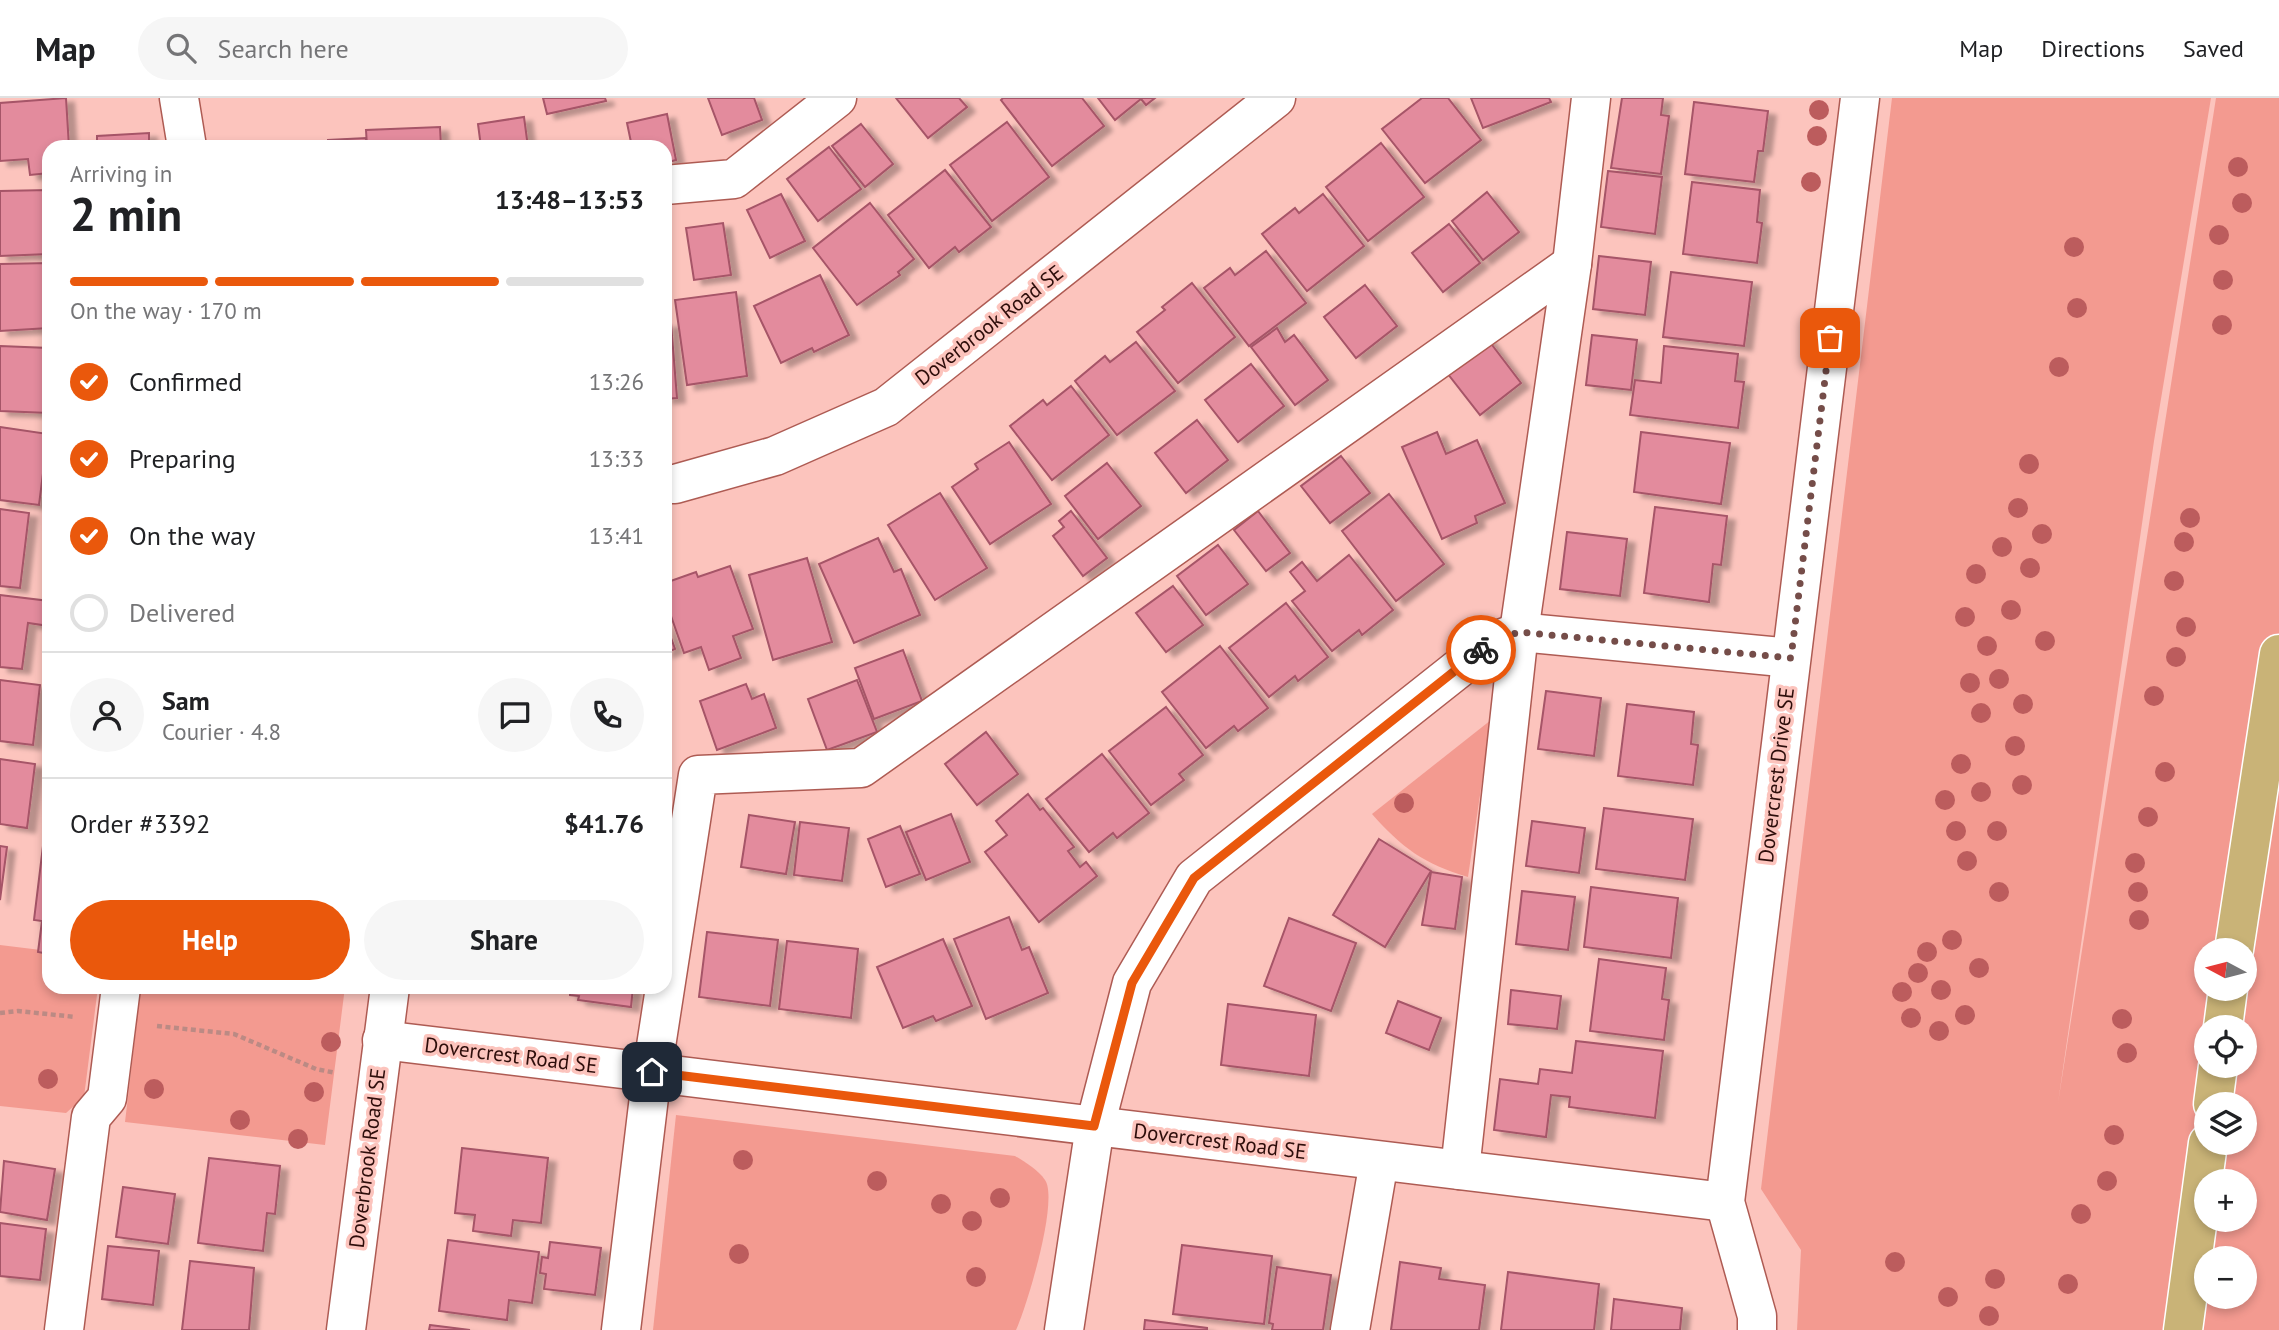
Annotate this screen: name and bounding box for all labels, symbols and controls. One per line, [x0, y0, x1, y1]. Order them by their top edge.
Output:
search box [138, 17, 628, 80]
text: Map [35, 27, 96, 70]
icon: search [162, 29, 200, 67]
text: Search here [218, 32, 349, 65]
text: Map [1959, 33, 2003, 64]
text: Directions [2041, 33, 2145, 64]
text: Saved [2183, 33, 2244, 64]
text: Arriving in [70, 159, 172, 188]
text: 13:48–13:53 [495, 183, 644, 216]
text: 2 min [70, 184, 182, 244]
street label: Doverbrook Road SE [909, 259, 1069, 391]
text: On the way · 170 m [70, 296, 262, 325]
pin [1800, 308, 1860, 368]
icon: bag [1811, 319, 1849, 357]
icon: check [70, 363, 108, 401]
text: Confirmed [129, 365, 242, 398]
text: 13:26 [589, 367, 644, 396]
icon: check [70, 440, 108, 478]
text: Preparing [129, 442, 236, 475]
text: 13:33 [589, 444, 644, 473]
icon: check [70, 517, 108, 555]
text: On the way [129, 519, 255, 552]
text: 13:41 [589, 521, 644, 550]
text: Delivered [129, 596, 235, 629]
courier [1446, 615, 1516, 685]
icon: bike [1462, 631, 1500, 669]
button: person [70, 678, 144, 752]
button: chat [478, 678, 552, 752]
button: phone [570, 678, 644, 752]
text: Sam [162, 684, 210, 717]
street label: Dovercrest Drive SE [1752, 686, 1800, 864]
text: Courier · 4.8 [162, 717, 281, 746]
text: Order #3392 [70, 807, 210, 840]
text: $41.76 [564, 807, 644, 840]
button: Help [70, 900, 350, 980]
button: Share [364, 900, 644, 980]
north arrow [2194, 938, 2258, 1001]
map controls [2194, 938, 2257, 1309]
button: locate [2194, 1015, 2257, 1078]
street label: Dovercrest Road SE [423, 1031, 599, 1079]
pin [622, 1042, 682, 1102]
icon: home [633, 1053, 671, 1091]
street label: Doverbrook Road SE [343, 1067, 391, 1249]
button: layers [2194, 1092, 2257, 1155]
street label: Dovercrest Road SE [1132, 1117, 1308, 1165]
button: + [2194, 1169, 2257, 1232]
button: − [2194, 1246, 2257, 1309]

